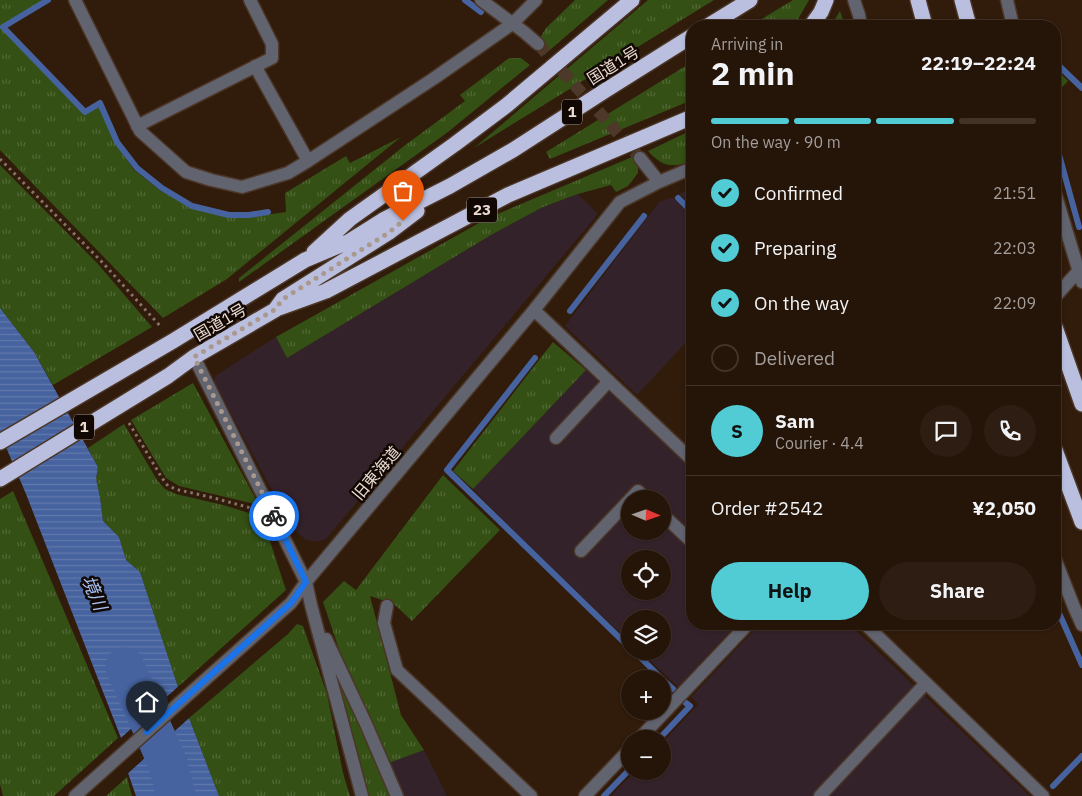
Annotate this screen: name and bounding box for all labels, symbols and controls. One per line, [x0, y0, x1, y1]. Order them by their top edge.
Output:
text: Arriving in [711, 34, 783, 54]
street label: 国道1号 [583, 41, 643, 89]
text: 22:19–22:24 [921, 51, 1036, 75]
text: 2 min [711, 52, 795, 94]
road number: 1 [562, 100, 582, 124]
text: On the way · 90 m [711, 132, 841, 152]
pin [382, 170, 424, 221]
icon: bag [389, 177, 417, 205]
icon: check [711, 179, 739, 207]
text: Confirmed [754, 181, 843, 205]
text: 21:51 [993, 183, 1036, 203]
road number: 23 [467, 198, 497, 222]
icon: check [711, 234, 739, 262]
text: Preparing [754, 236, 836, 260]
text: 22:03 [993, 238, 1036, 258]
icon: check [711, 289, 739, 317]
text: On the way [754, 291, 849, 315]
text: 22:09 [993, 293, 1036, 313]
street label: 国道1号 [190, 299, 250, 345]
text: Delivered [754, 346, 835, 370]
button: chat [920, 405, 972, 457]
button: phone [984, 405, 1036, 457]
text: Sam [775, 409, 815, 433]
road number: 1 [74, 414, 94, 440]
text: S [731, 419, 743, 443]
text: Courier · 4.4 [775, 433, 864, 453]
street label: 旧東海道 [348, 442, 404, 504]
north arrow [621, 490, 671, 540]
map controls [621, 490, 671, 780]
courier [249, 491, 299, 541]
text: Order #2542 [711, 496, 823, 520]
text: ¥2,050 [972, 496, 1036, 520]
icon: bike [260, 502, 288, 530]
button: locate [621, 550, 671, 600]
button: Help [711, 562, 869, 620]
button: Share [879, 562, 1036, 620]
water label: 境川 [77, 572, 113, 616]
button: layers [621, 610, 671, 660]
button: + [621, 670, 671, 720]
pin [126, 681, 168, 732]
icon: home [133, 688, 161, 716]
button: − [621, 730, 671, 780]

